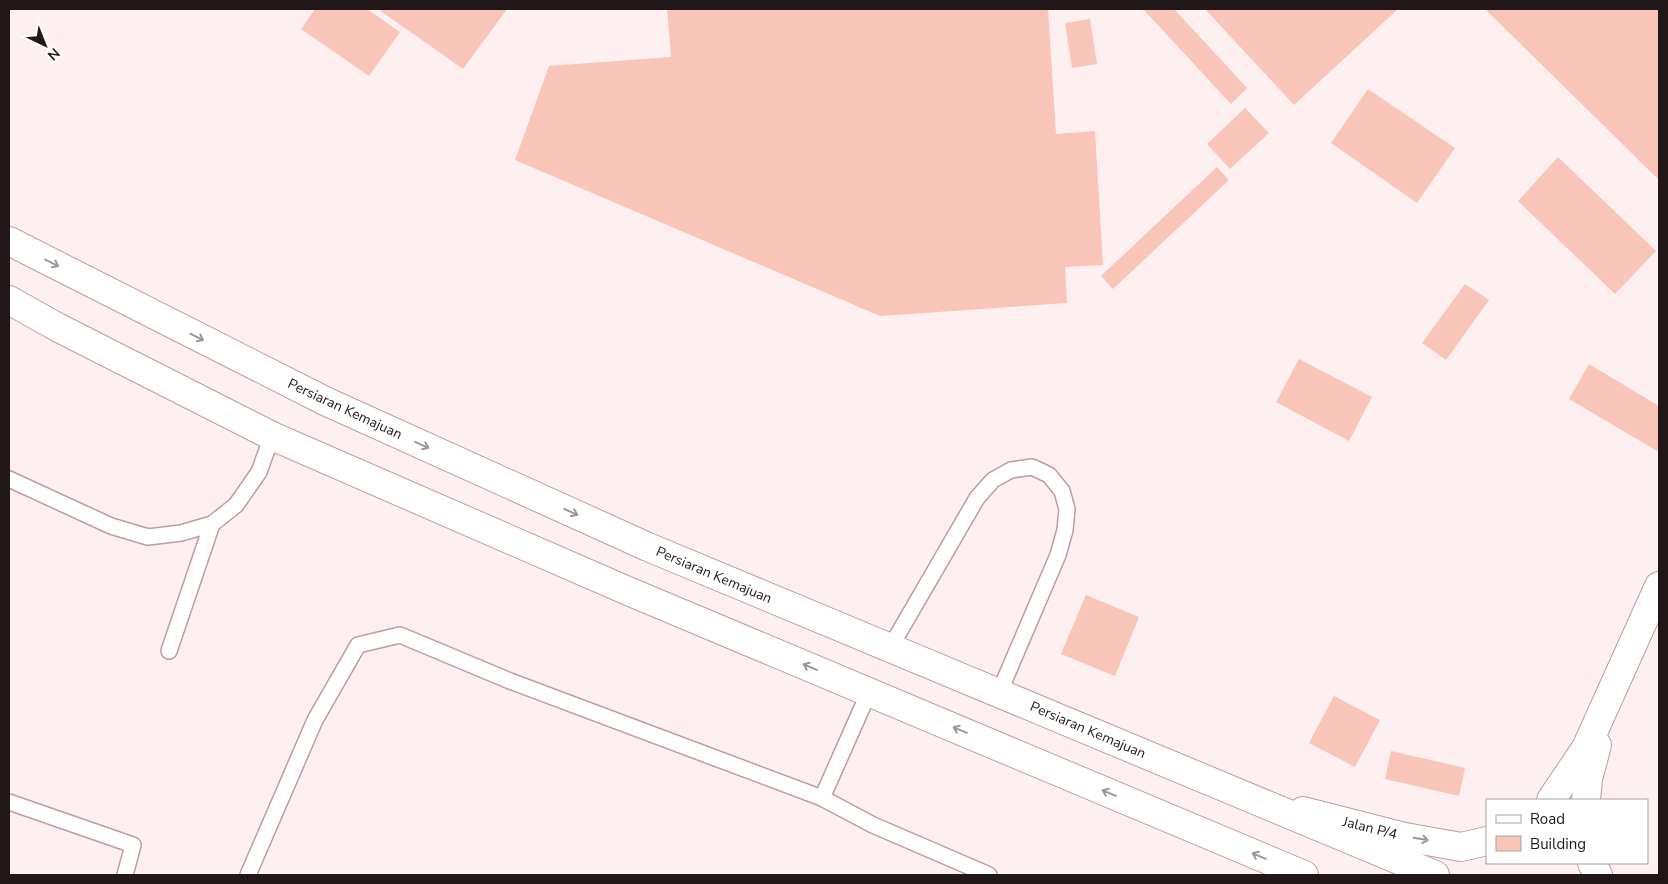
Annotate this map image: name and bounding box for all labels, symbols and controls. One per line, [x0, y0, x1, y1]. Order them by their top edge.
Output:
north arrow [20, 20, 70, 70]
text: N [43, 44, 64, 65]
one-way arrow [44, 259, 59, 269]
one-way arrow [189, 332, 204, 342]
street label: Persiaran Kemajuan [285, 374, 405, 444]
one-way arrow [415, 440, 430, 450]
one-way arrow [563, 507, 578, 517]
street label: Persiaran Kemajuan [653, 542, 775, 608]
one-way arrow [803, 662, 818, 672]
street label: Persiaran Kemajuan [1027, 697, 1149, 763]
one-way arrow [952, 725, 967, 734]
one-way arrow [1102, 788, 1117, 798]
legend [1486, 799, 1648, 864]
text: Road [1530, 809, 1565, 829]
street label: Jalan P/4 [1340, 812, 1399, 844]
text: Building [1530, 834, 1586, 854]
one-way arrow [1413, 835, 1429, 845]
one-way arrow [1252, 851, 1267, 861]

